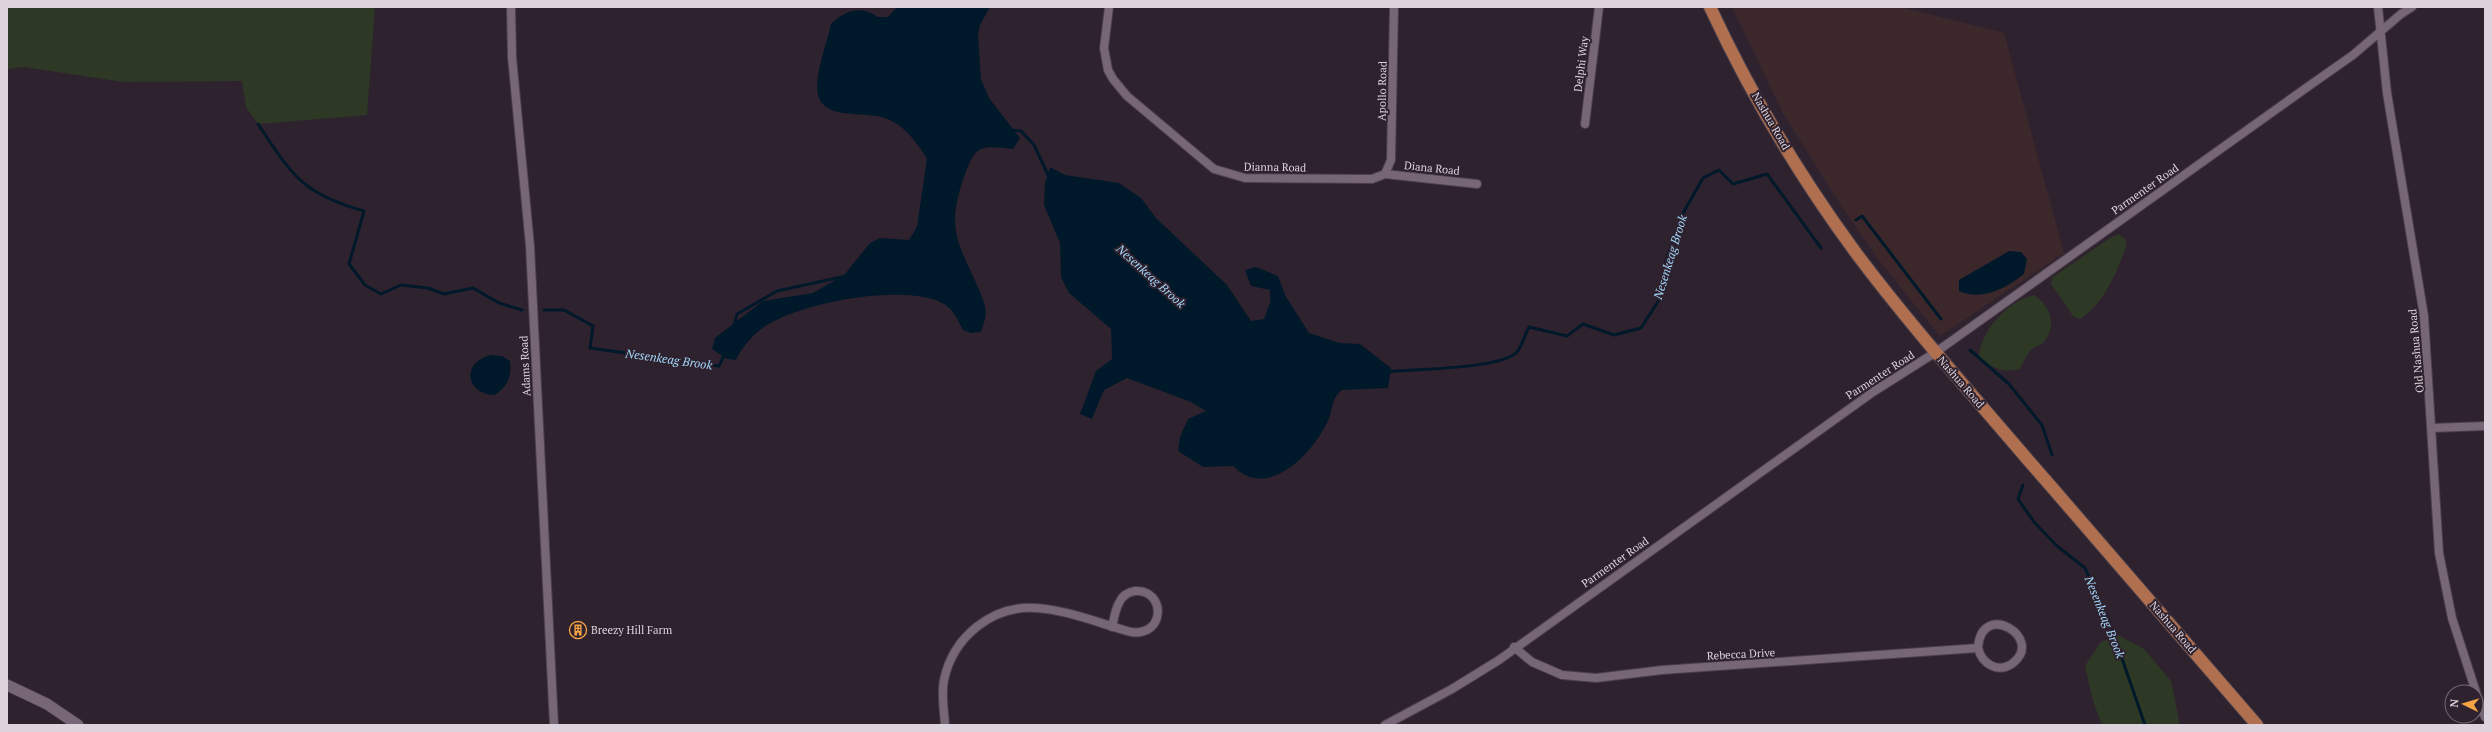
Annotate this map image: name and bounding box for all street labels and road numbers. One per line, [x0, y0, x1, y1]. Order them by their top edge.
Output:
street label: Delphi Way [1571, 35, 1591, 93]
street label: Apollo Road [1374, 61, 1390, 121]
street label: Nashua Road [1749, 90, 1793, 152]
street label: Diana Road [1403, 158, 1461, 178]
street label: Dianna Road [1244, 159, 1306, 175]
street label: Parmenter Road [2109, 161, 2181, 217]
street label: Old Nashua Road [2405, 308, 2427, 394]
street label: Adams Road [516, 335, 534, 397]
street label: Parmenter Road [1843, 348, 1917, 402]
street label: Nashua Road [1935, 353, 1987, 411]
street label: Parmenter Road [1579, 534, 1651, 590]
street label: Nashua Road [2147, 598, 2199, 656]
street label: Rebecca Drive [1706, 645, 1776, 663]

